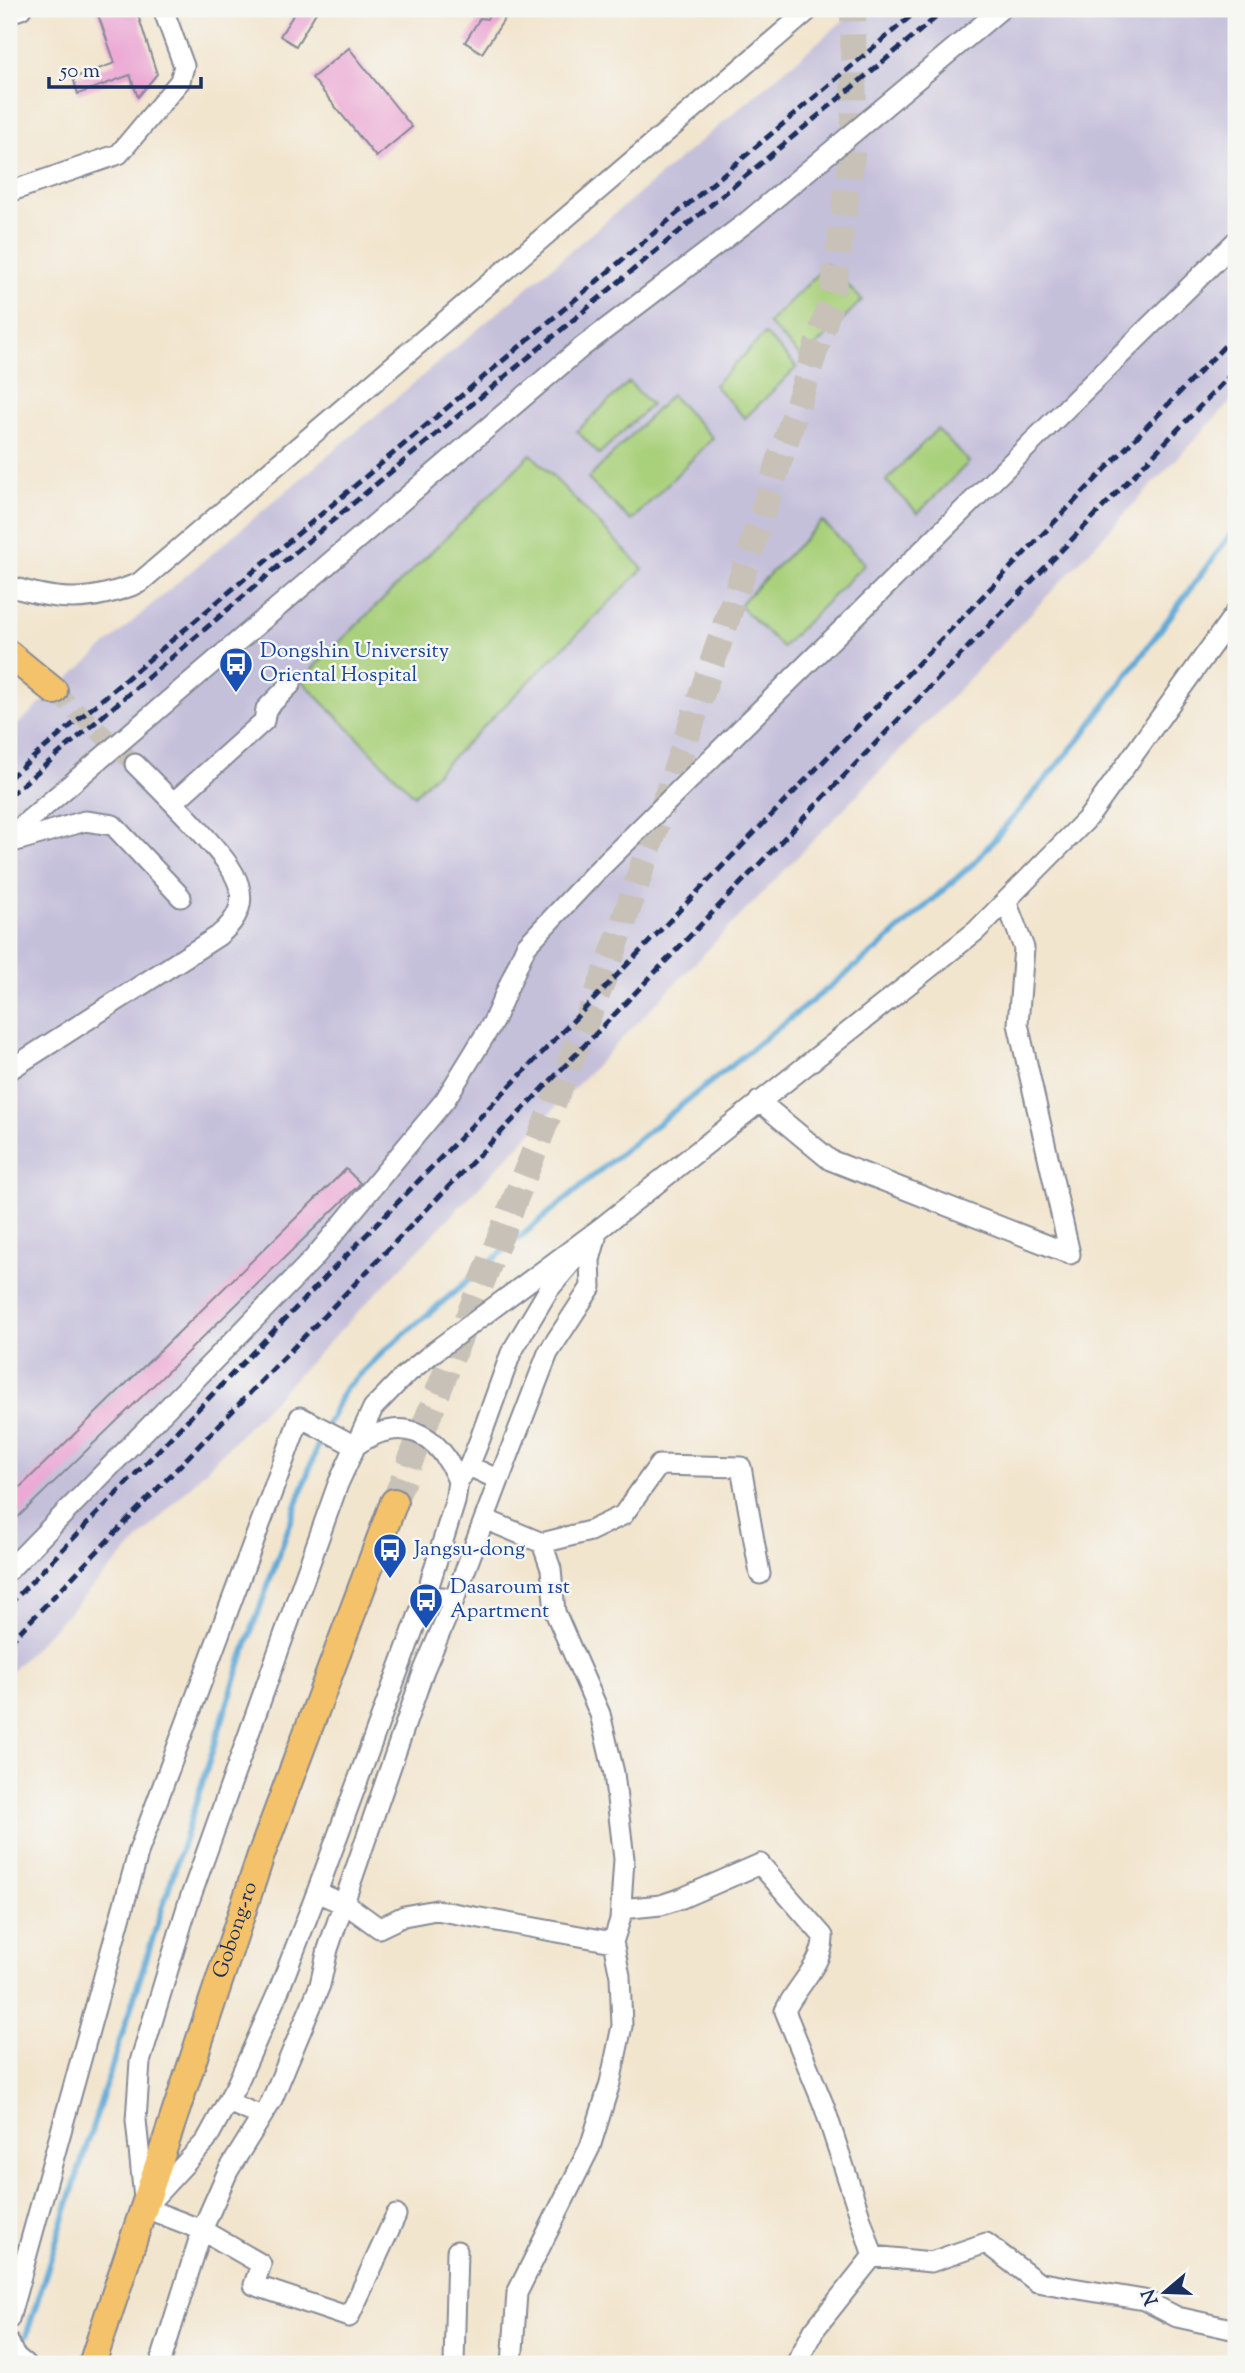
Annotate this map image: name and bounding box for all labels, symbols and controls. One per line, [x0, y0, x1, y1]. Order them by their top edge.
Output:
scale bar [49, 46, 201, 90]
text: 50 m [59, 57, 100, 87]
place label: Dongshin University Oriental Hospital [260, 637, 450, 691]
bus stop icon: Dongshin University Oriental Hospital [217, 645, 255, 694]
bus stop icon: Jangsu-dong [371, 1531, 409, 1580]
place label: Jangsu-dong [413, 1535, 525, 1565]
place label: Dasaroum 1st Apartment [450, 1573, 570, 1627]
bus stop icon: Dasaroum 1st Apartment [407, 1581, 445, 1630]
street label: Gobong-ro [206, 1878, 266, 1983]
north arrow [1130, 2258, 1200, 2328]
text: N [1136, 2285, 1167, 2308]

